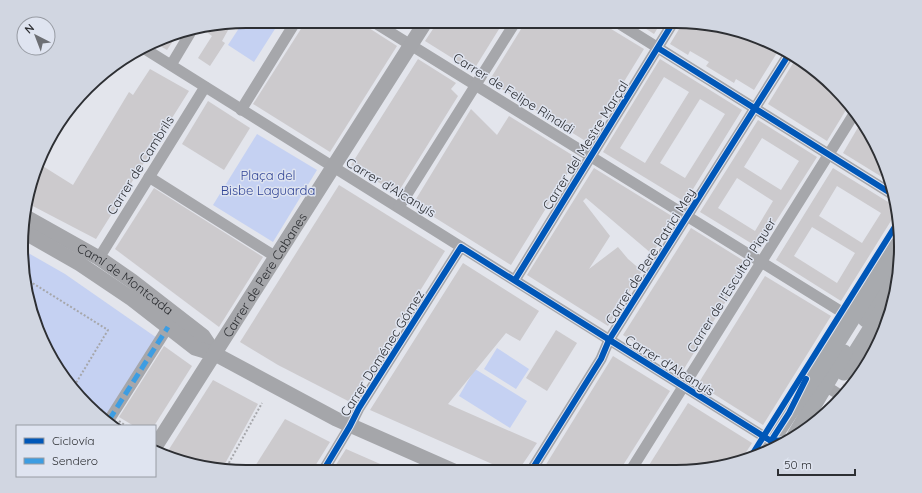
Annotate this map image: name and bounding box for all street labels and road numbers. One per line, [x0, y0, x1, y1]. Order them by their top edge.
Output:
street label: Carrer de Felipe Rinaldi [450, 49, 578, 137]
street label: Carrer del Mestre Marçal [539, 77, 631, 213]
street label: Carrer de Cambrils [103, 113, 177, 217]
street label: Carrer d'Alcanyís [343, 154, 439, 220]
street label: Carrer de Pere Patrici Mey [601, 185, 699, 327]
street label: Carrer de Pere Cabanes [219, 210, 310, 340]
street label: Carrer de l'Escultor Piquer [683, 215, 779, 355]
street label: Camí de Montcada [74, 239, 177, 318]
street label: Carrer Doménec Gómez [337, 287, 427, 419]
street label: Carrer d'Alcanyís [623, 331, 717, 399]

